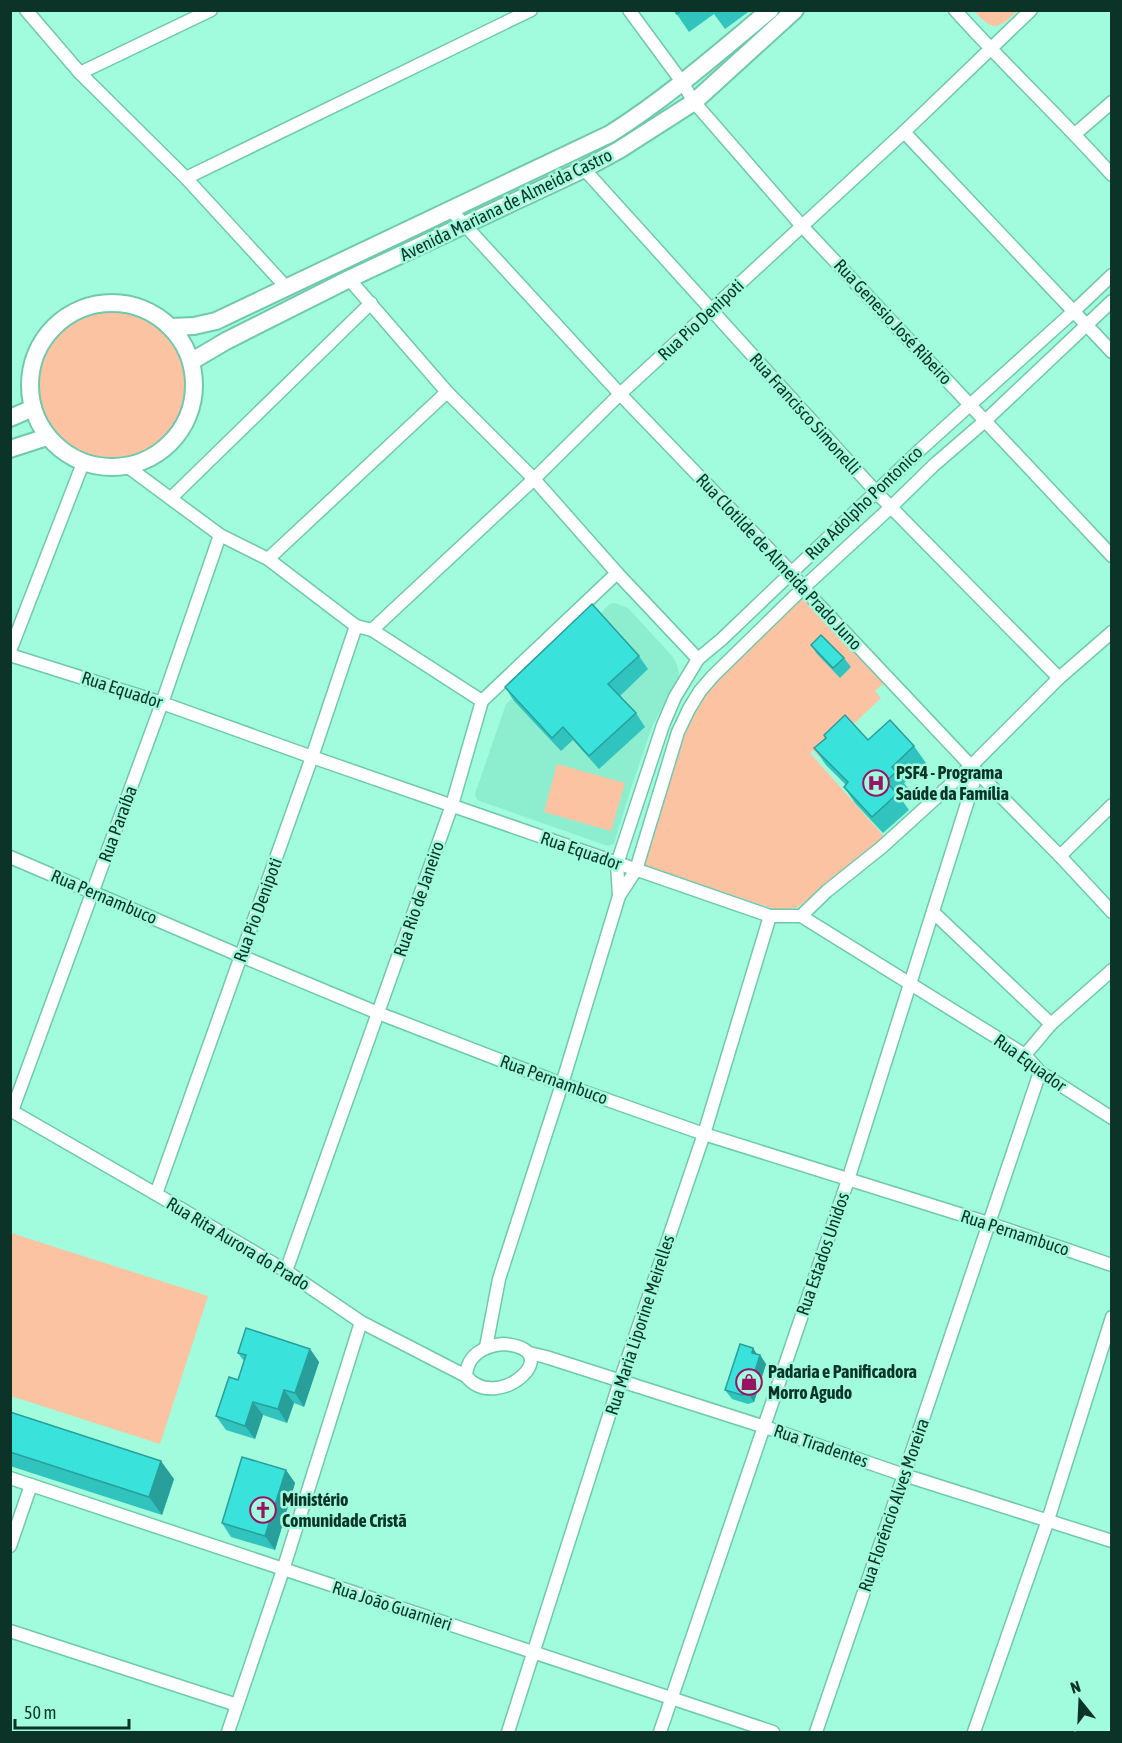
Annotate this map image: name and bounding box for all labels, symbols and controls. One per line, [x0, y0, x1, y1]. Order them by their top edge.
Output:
street label: Avenida Mariana de Almeida Castro [396, 144, 615, 265]
street label: Rua Genesio José Ribeiro [830, 255, 957, 389]
street label: Rua Pio Denipoti [653, 275, 748, 365]
street label: Rua Francisco Simonelli [745, 349, 865, 479]
street label: Rua Adolpho Pontonico [801, 441, 927, 564]
street label: Rua Clotilde de Almeida Prado Juno [692, 469, 867, 654]
street label: Rua Equador [79, 667, 166, 713]
place label: PSF4 - Programa Saúde da Família [896, 762, 1009, 804]
hospital icon: PSF4 - Programa Saúde da Família [861, 768, 891, 798]
street label: Rua Paraíba [94, 783, 141, 865]
street label: Rua Equador [538, 827, 625, 874]
street label: Rua Rio de Janeiro [389, 838, 448, 959]
street label: Rua Pio Denipoti [229, 855, 286, 965]
street label: Rua Pernambuco [48, 865, 160, 928]
street label: Rua Equador [990, 1029, 1071, 1096]
street label: Rua Pernambuco [497, 1050, 611, 1109]
street label: Rua Estados Unidos [792, 1190, 853, 1318]
street label: Rua Rita Aurora do Prado [163, 1193, 314, 1295]
street label: Rua Pernambuco [958, 1205, 1072, 1260]
street label: Rua Maria Liporine Meirelles [601, 1232, 679, 1417]
place label: Padaria e Panificadora Morro Agudo [768, 1361, 917, 1403]
shop icon: Padaria e Panificadora Morro Agudo [734, 1367, 764, 1397]
street label: Rua Florêncio Alves Moreira [854, 1415, 933, 1594]
street label: Rua Tiradentes [771, 1420, 871, 1471]
place label: Ministério Comunidade Cristã [282, 1489, 407, 1531]
church icon: Ministério Comunidade Cristã [248, 1495, 278, 1525]
street label: Rua João Guarnieri [330, 1576, 455, 1635]
north arrow [1050, 1671, 1110, 1731]
text: N [1068, 1677, 1083, 1697]
scale bar [15, 1692, 129, 1730]
text: 50 m [24, 1702, 56, 1723]

